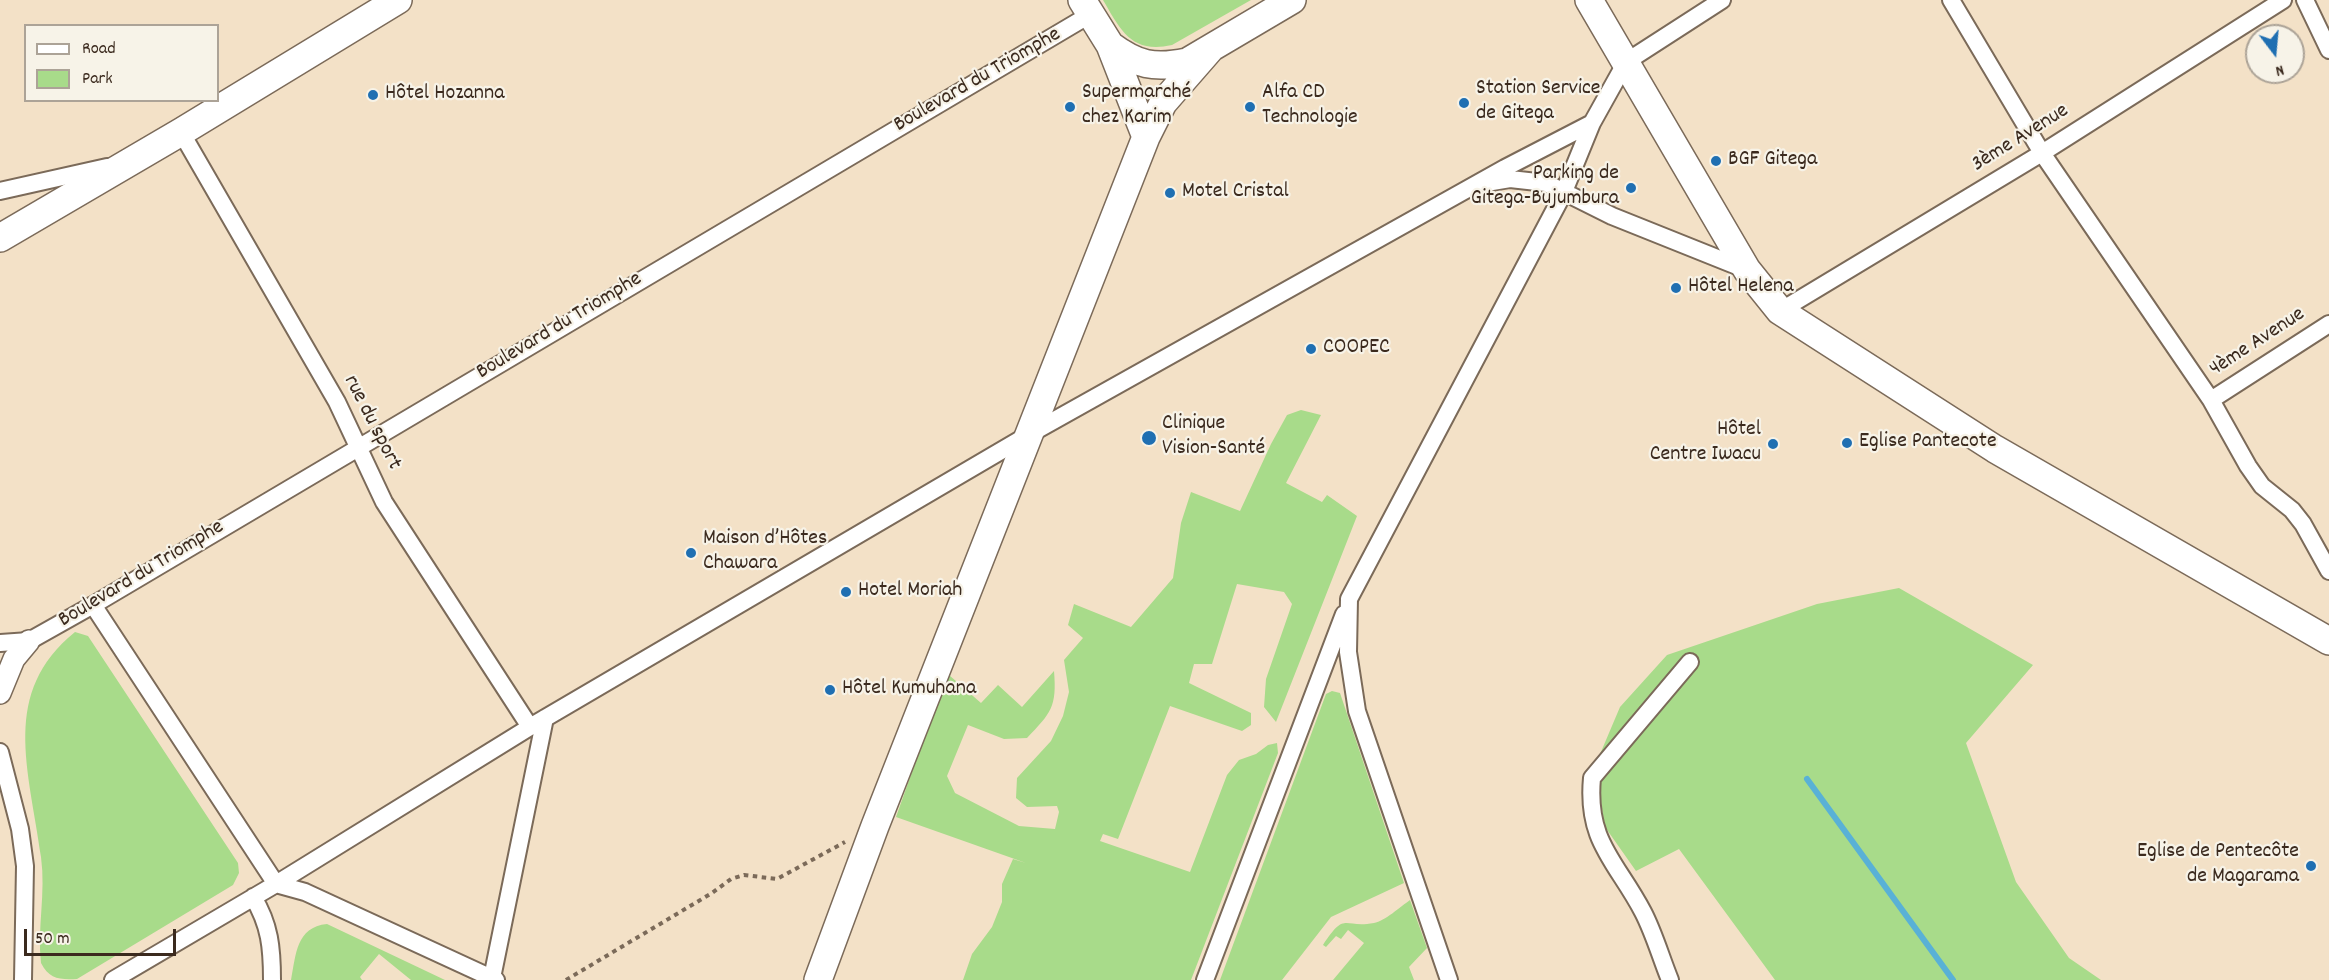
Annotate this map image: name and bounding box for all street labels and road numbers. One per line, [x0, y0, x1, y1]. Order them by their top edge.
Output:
street label: Boulevard du Triomphe [890, 23, 1066, 139]
street label: 3ème Avenue [1968, 99, 2074, 179]
street label: Boulevard du Triomphe [473, 267, 647, 387]
street label: 4ème Avenue [2205, 302, 2311, 384]
street label: rue du sport [336, 371, 406, 475]
street label: Boulevard du Triomphe [55, 515, 229, 635]

